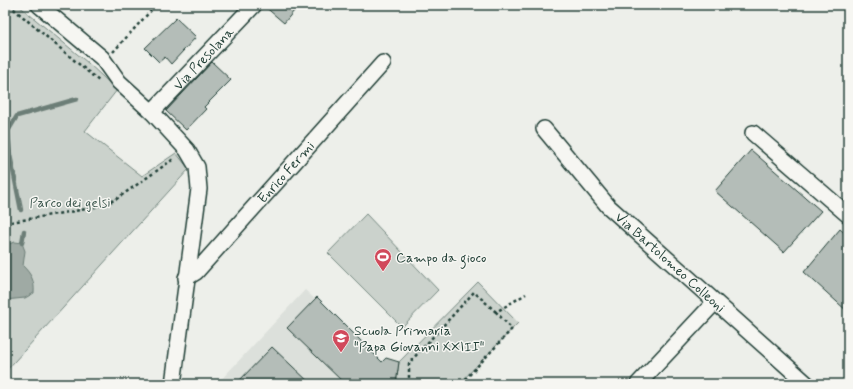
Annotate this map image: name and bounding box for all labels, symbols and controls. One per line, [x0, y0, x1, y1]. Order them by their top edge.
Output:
street label: Via Presolana [170, 23, 238, 94]
street label: Enrico Fermi [254, 138, 319, 207]
park label: Parco dei gelsi [30, 194, 110, 212]
street label: Via Bartolomeo Colleoni [611, 209, 729, 317]
sports icon: Campo da gioco [373, 247, 393, 272]
place label: Campo da gioco [396, 249, 486, 269]
place label: Scuola Primaria "Papa Giovanni XXIII" [354, 322, 484, 356]
school or university icon: Scuola Primaria "Papa Giovanni XXIII" [331, 328, 351, 353]

